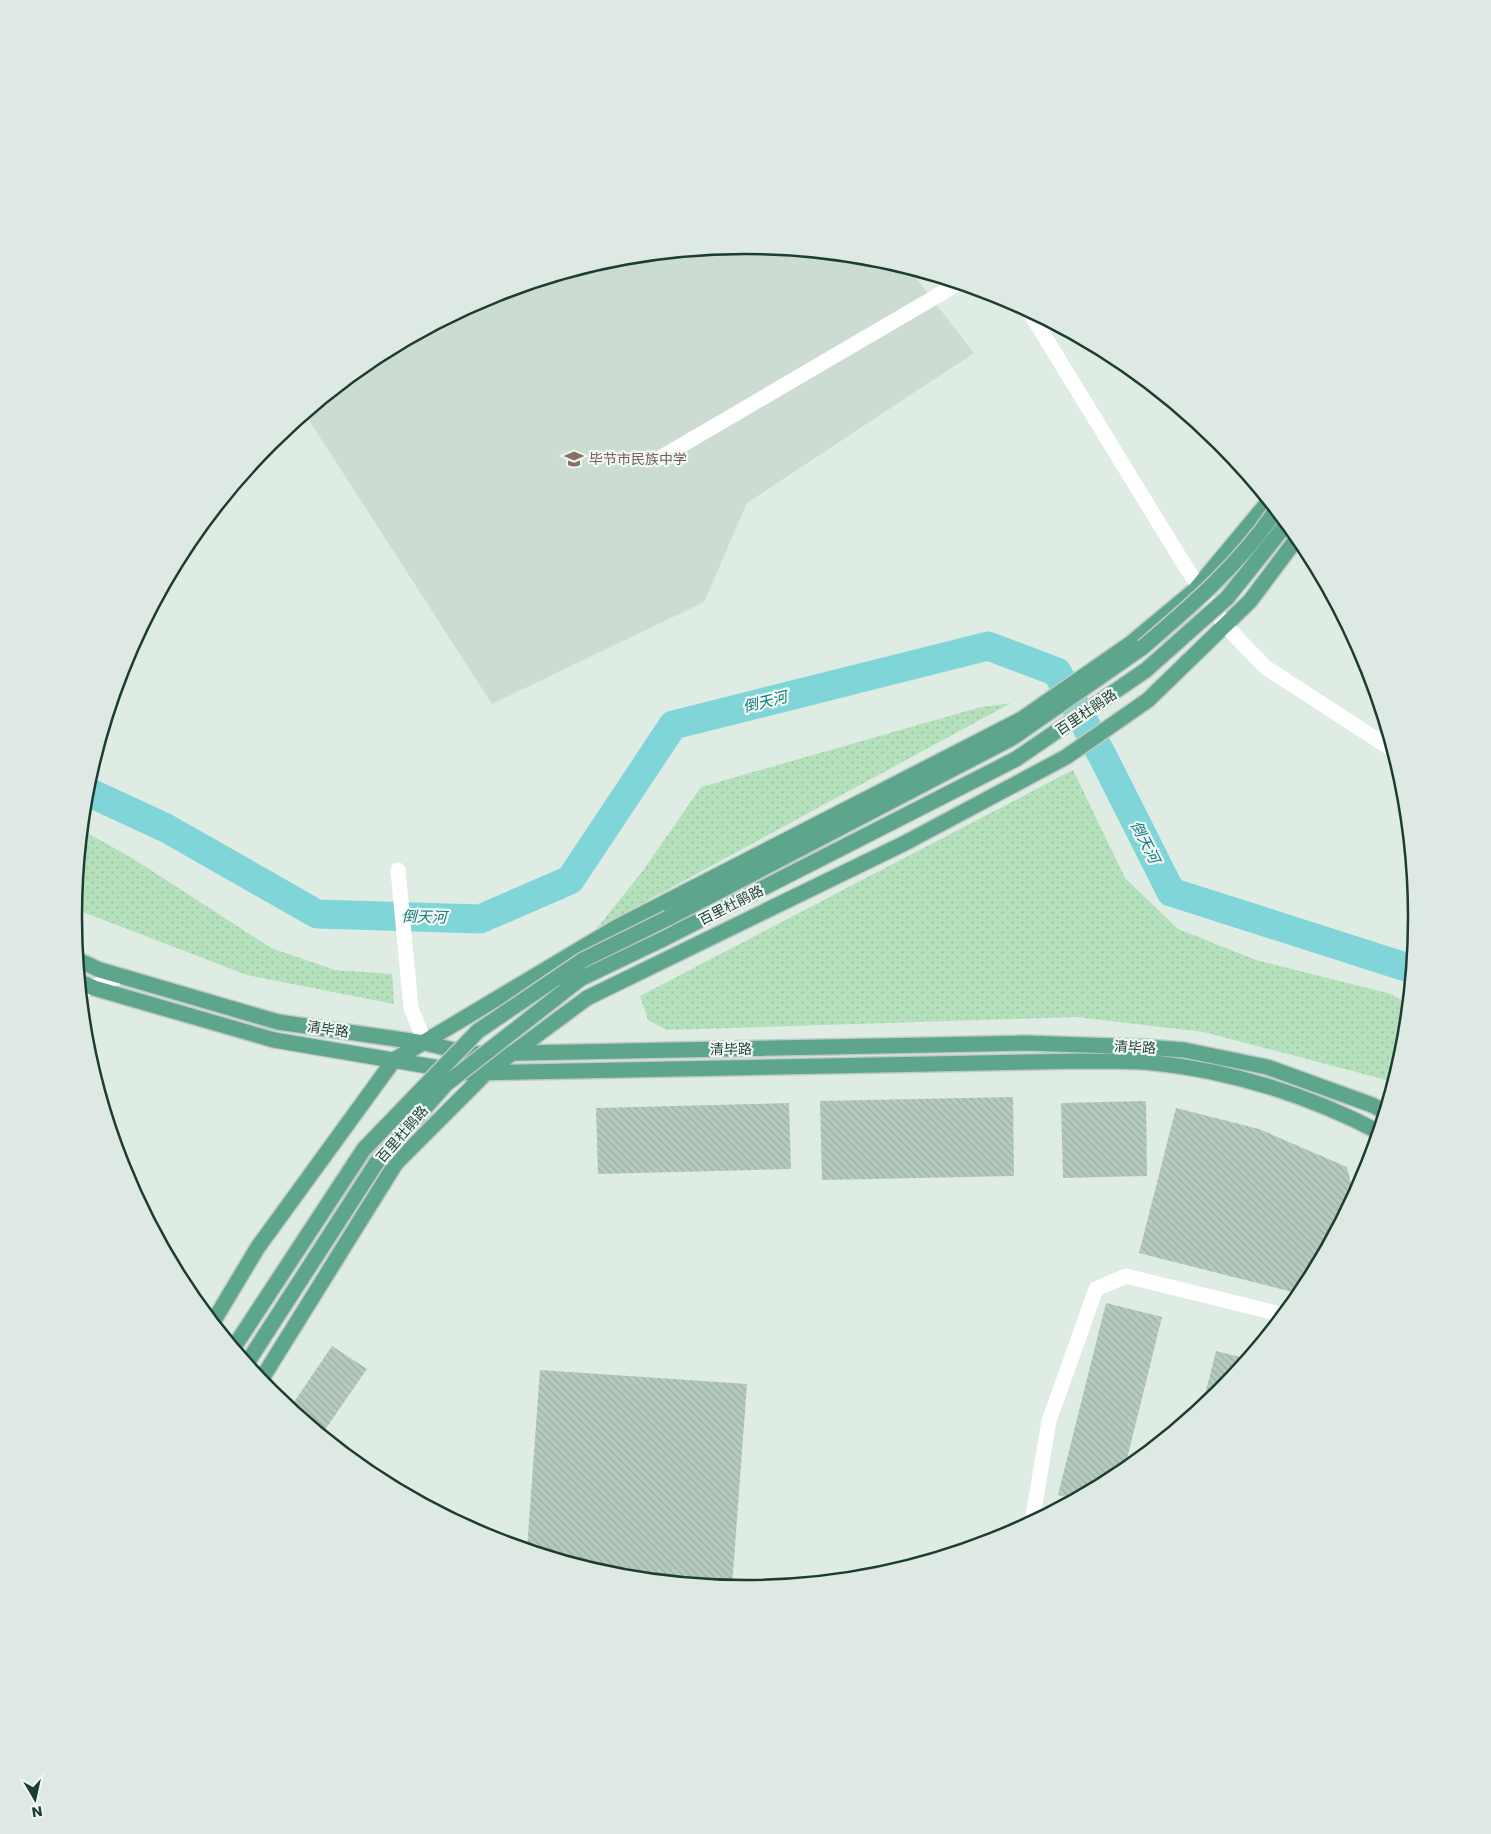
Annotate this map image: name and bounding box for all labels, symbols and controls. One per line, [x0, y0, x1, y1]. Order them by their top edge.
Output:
school or university icon: 毕节市民族中学 [563, 448, 585, 470]
place label: 毕节市民族中学 [589, 449, 687, 469]
street label: 百里杜鹃路 [1051, 684, 1121, 740]
water label: 倒天河 [740, 685, 792, 717]
water label: 倒天河 [1126, 817, 1166, 869]
street label: 百里杜鹃路 [695, 880, 767, 930]
water label: 倒天河 [401, 906, 450, 927]
street label: 清毕路 [306, 1016, 350, 1042]
street label: 清毕路 [1114, 1036, 1156, 1058]
street label: 清毕路 [710, 1039, 752, 1059]
street label: 百里杜鹃路 [371, 1101, 433, 1167]
north arrow [10, 1774, 60, 1824]
text: N [30, 1801, 44, 1823]

